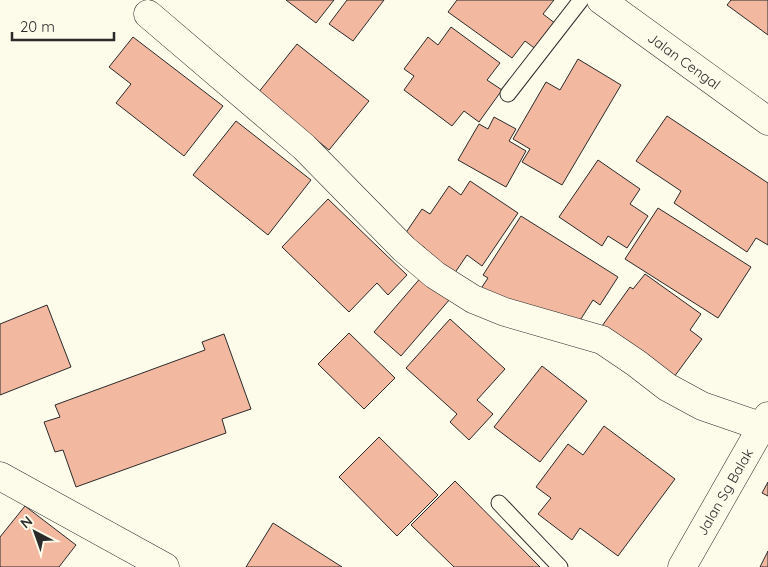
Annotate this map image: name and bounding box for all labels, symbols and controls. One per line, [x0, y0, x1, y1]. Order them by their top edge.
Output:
scale bar [12, 10, 115, 42]
text: 20 m [20, 17, 55, 36]
street label: Jalan Cengal [644, 29, 724, 93]
street label: Jalan Sg Balak [693, 445, 757, 539]
north arrow [10, 507, 60, 557]
text: N [17, 512, 36, 532]

